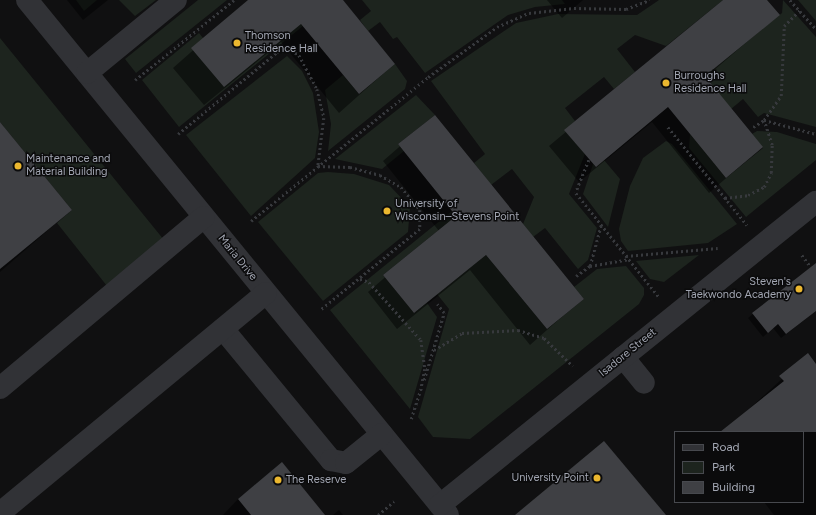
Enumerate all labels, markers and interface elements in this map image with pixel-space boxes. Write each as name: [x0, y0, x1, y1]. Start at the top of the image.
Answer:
place label: Thomson Residence Hall: [245, 30, 318, 56]
marker: Thomson Residence Hall: [232, 38, 242, 48]
place label: Burroughs Residence Hall: [674, 70, 747, 96]
marker: Burroughs Residence Hall: [661, 78, 671, 88]
place label: Maintenance and Material Building: [26, 153, 110, 179]
marker: Maintenance and Material Building: [13, 161, 23, 171]
place label: University of Wisconsin–Stevens Point: [395, 198, 519, 224]
marker: University of Wisconsin–Stevens Point: [382, 206, 392, 216]
street label: Maria Drive: [215, 232, 259, 284]
place label: Steven's Taekwondo Academy: [686, 276, 791, 302]
marker: Steven's Taekwondo Academy: [794, 284, 804, 294]
street label: Isadore Street: [597, 326, 659, 380]
legend: [674, 431, 804, 503]
text: Road: [712, 440, 740, 454]
text: Park: [712, 460, 735, 474]
place label: University Point: [511, 471, 589, 485]
place label: The Reserve: [286, 473, 346, 487]
marker: University Point: [592, 473, 602, 483]
marker: The Reserve: [273, 475, 283, 485]
text: Building: [712, 480, 755, 494]

